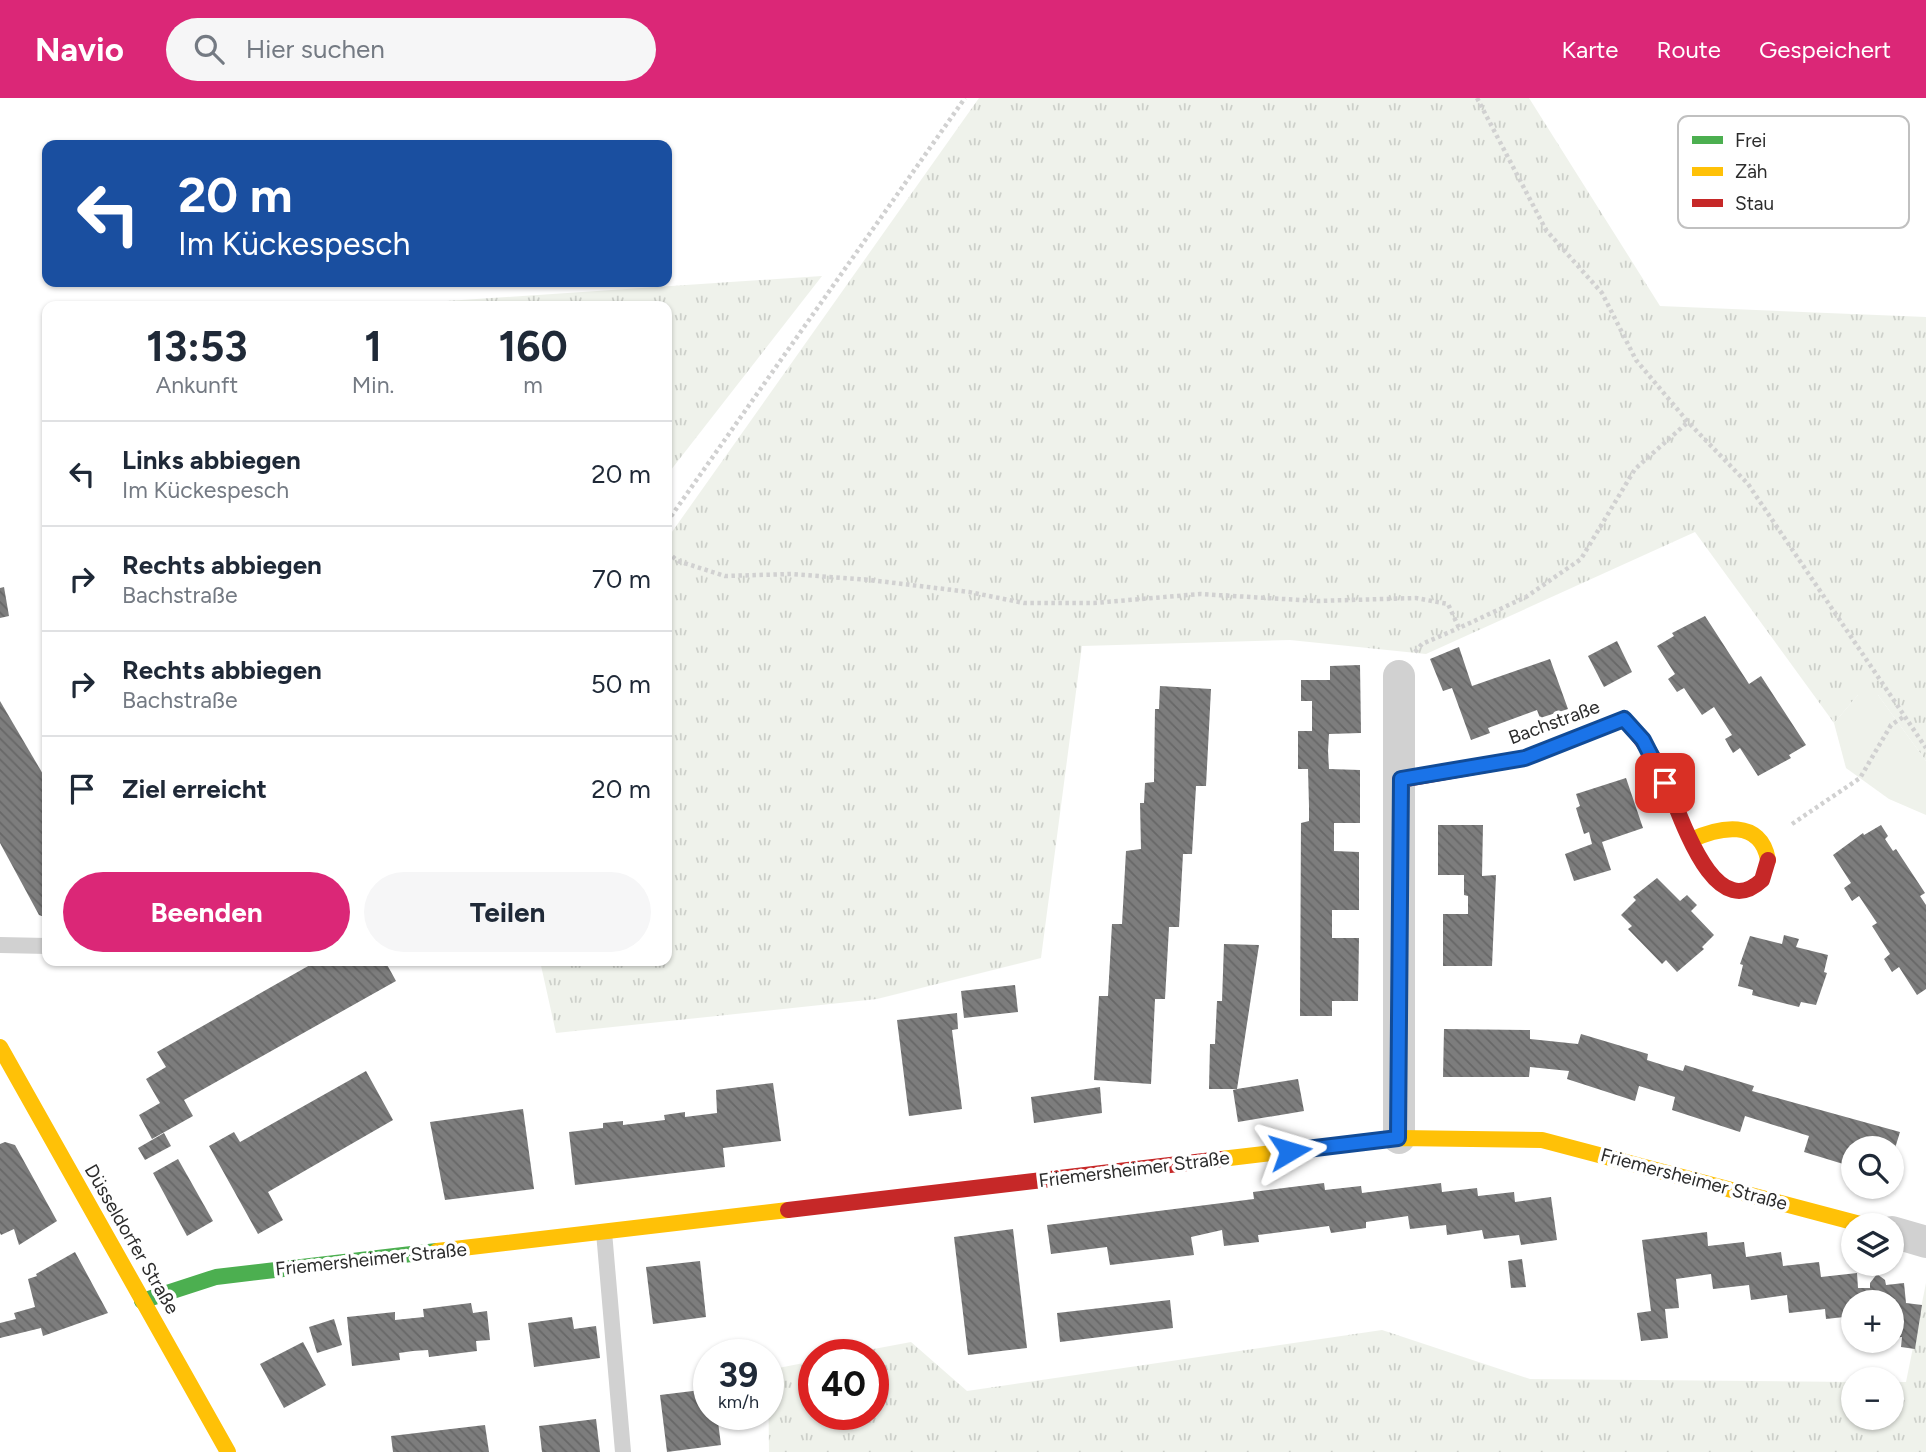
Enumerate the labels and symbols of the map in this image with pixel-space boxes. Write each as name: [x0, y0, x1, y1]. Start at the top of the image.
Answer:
legend: [1678, 116, 1909, 228]
text: Frei: [1735, 129, 1766, 152]
text: Zäh: [1735, 160, 1767, 183]
text: Stau: [1735, 192, 1774, 215]
street label: Bachstraße: [1505, 695, 1603, 749]
pin: [1635, 753, 1695, 813]
position arrow: [1253, 1114, 1327, 1188]
street label: Friemersheimer Straße: [1598, 1143, 1790, 1215]
street label: Friemersheimer Straße: [1037, 1146, 1231, 1192]
street label: Düsseldorfer Straße: [80, 1160, 184, 1318]
street label: Friemersheimer Straße: [274, 1238, 468, 1280]
speed limit sign: 40: [798, 1339, 889, 1430]

